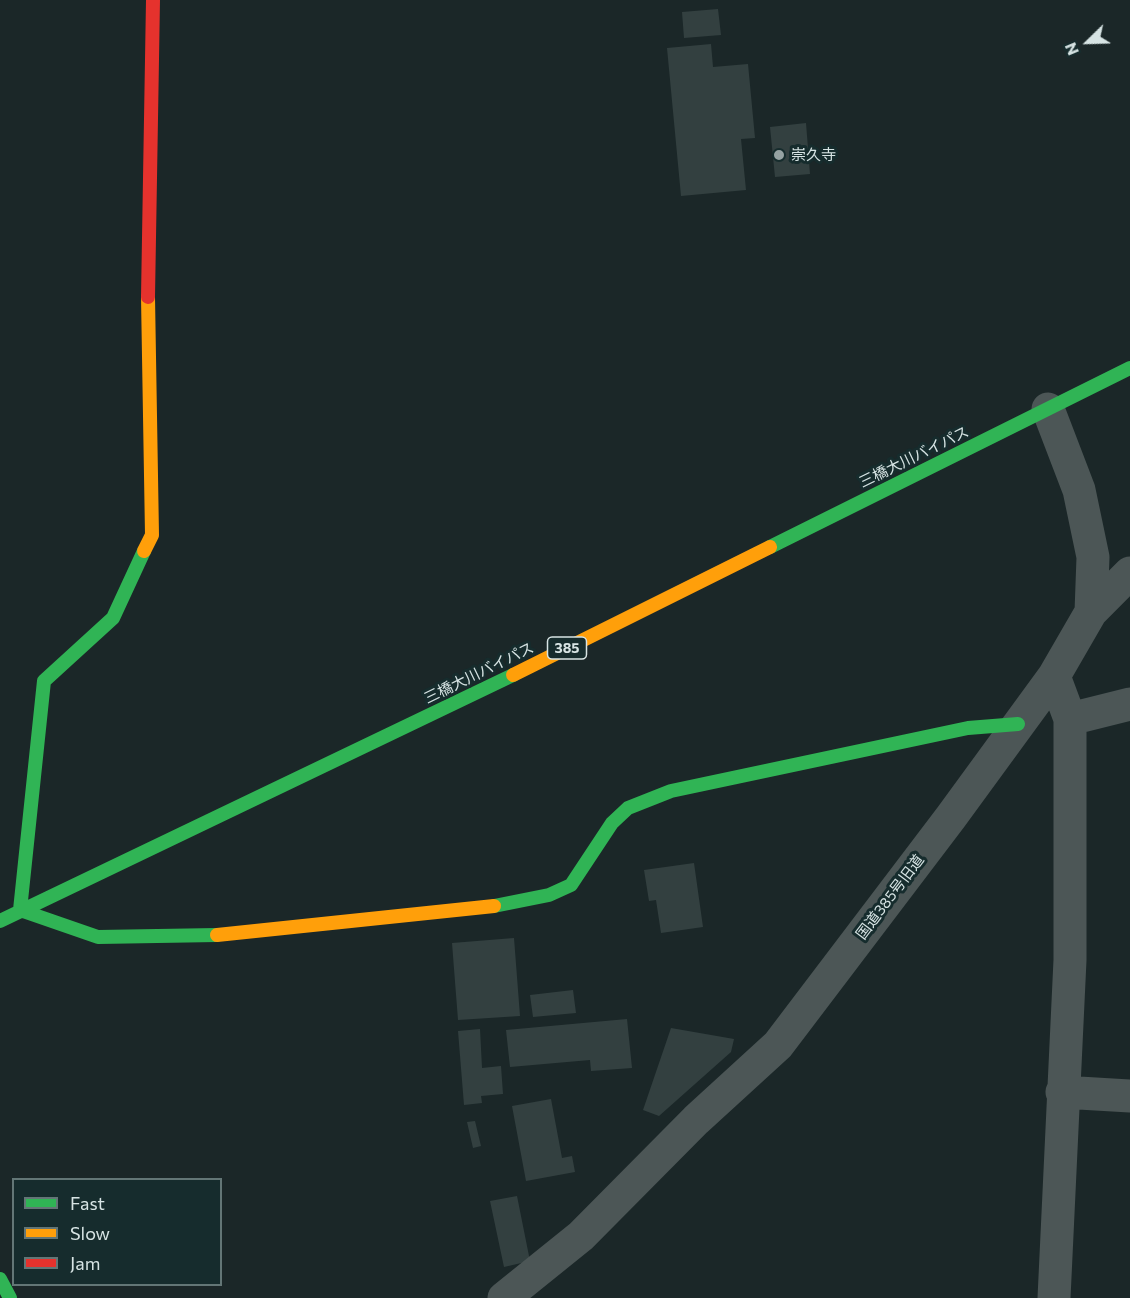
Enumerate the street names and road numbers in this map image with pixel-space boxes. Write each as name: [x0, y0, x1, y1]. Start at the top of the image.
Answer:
street label: 三橋大川バイパス: [856, 423, 972, 491]
road number: 385: [548, 637, 586, 659]
street label: 三橋大川バイパス: [421, 639, 537, 707]
street label: 国道385号旧道: [852, 851, 928, 943]

